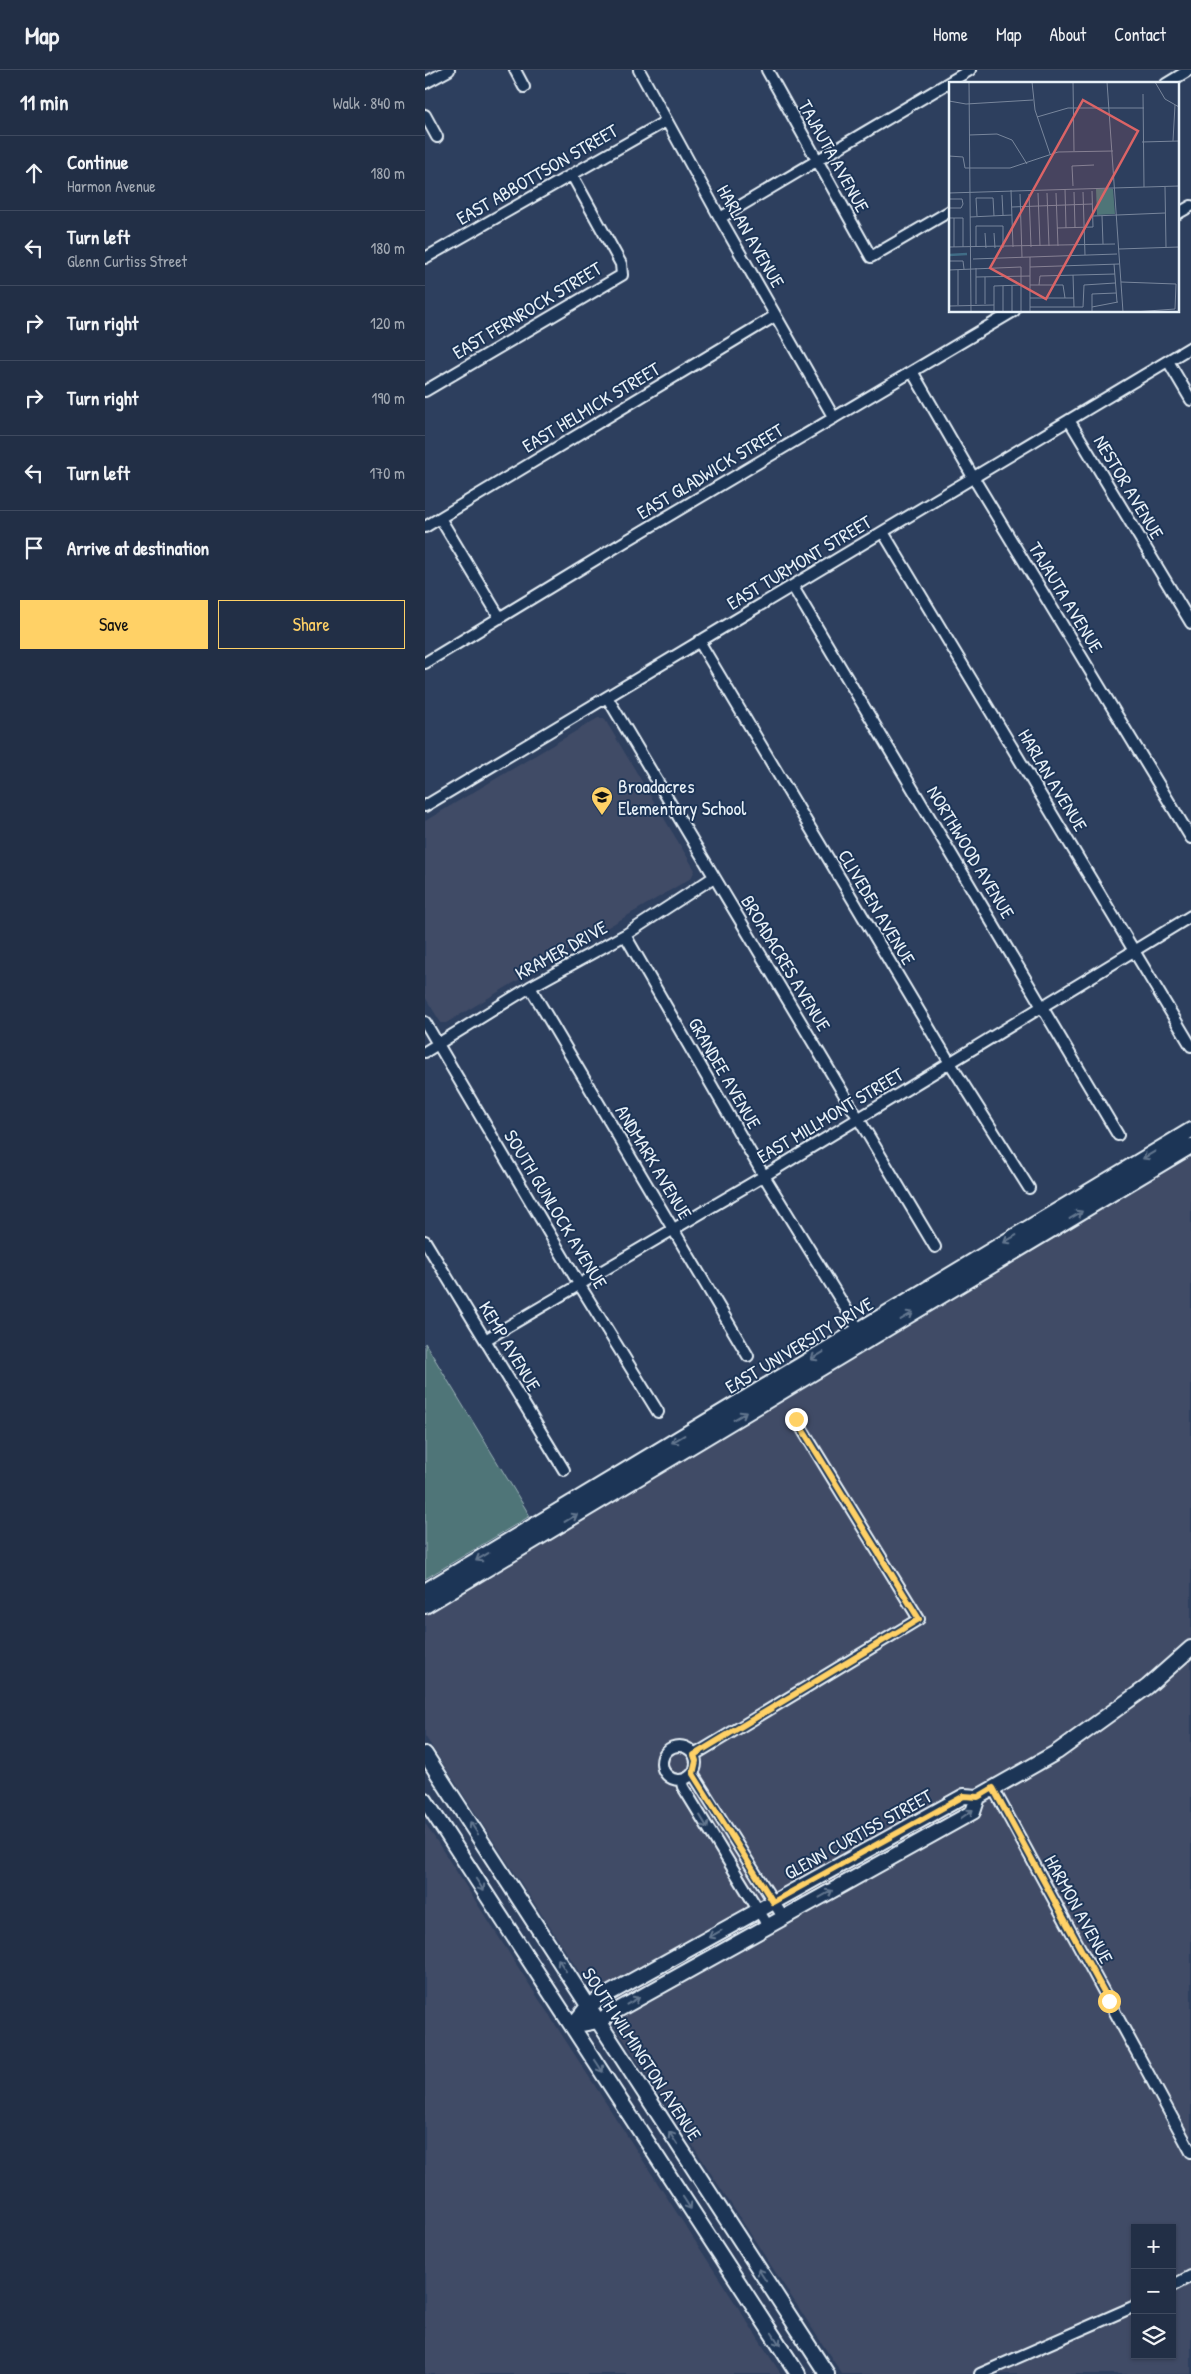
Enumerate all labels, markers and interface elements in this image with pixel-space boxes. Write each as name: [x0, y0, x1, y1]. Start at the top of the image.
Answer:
text: Map: [25, 19, 59, 51]
text: Home: [933, 22, 968, 47]
text: Map: [996, 22, 1021, 47]
text: About: [1049, 22, 1086, 47]
text: Contact: [1114, 22, 1166, 47]
inset map: [949, 82, 1179, 312]
text: 11 min: [20, 88, 69, 117]
text: Walk · 840 m: [333, 92, 405, 114]
street label: TAJAUTA AVENUE: [792, 95, 876, 217]
street label: EAST ABBOTTSON STREET: [452, 117, 623, 231]
text: Continue: [67, 149, 128, 175]
icon: ahead: [20, 159, 48, 187]
text: 180 m: [371, 162, 405, 184]
text: Harmon Avenue: [67, 175, 156, 197]
street label: HARLAN AVENUE: [711, 180, 791, 293]
text: Turn left: [67, 224, 130, 250]
icon: left: [20, 234, 48, 262]
text: 180 m: [371, 237, 405, 259]
text: Glenn Curtiss Street: [67, 250, 187, 272]
street label: EAST FERNROCK STREET: [448, 255, 607, 365]
icon: right: [20, 309, 48, 337]
text: Turn right: [67, 310, 138, 336]
text: 120 m: [370, 312, 405, 334]
street label: EAST HELMICK STREET: [517, 355, 666, 458]
icon: right: [20, 384, 48, 412]
text: Turn right: [67, 385, 138, 411]
text: 190 m: [372, 387, 405, 409]
street label: EAST GLADWICK STREET: [632, 416, 789, 525]
street label: NESTOR AVENUE: [1088, 430, 1171, 544]
icon: left: [20, 459, 48, 487]
text: Turn left: [67, 460, 130, 486]
text: 170 m: [370, 462, 405, 484]
street label: EAST TURMONT STREET: [722, 508, 877, 616]
icon: arrive: [20, 534, 48, 562]
text: Arrive at destination: [67, 535, 209, 561]
street label: TAJAUTA AVENUE: [1023, 537, 1110, 658]
button: Save: [20, 600, 208, 649]
button: Share: [218, 600, 405, 649]
street label: HARLAN AVENUE: [1012, 724, 1094, 836]
place label: Broadacres Elementary School: [618, 773, 747, 821]
street label: NORTHWOOD AVENUE: [921, 781, 1021, 924]
school or university icon: Broadacres Elementary School: [590, 785, 614, 816]
street label: CLIVEDEN AVENUE: [832, 844, 922, 970]
street label: BROADACRES AVENUE: [735, 890, 837, 1036]
street label: KRAMER DRIVE: [510, 914, 612, 986]
street label: GRANDEE AVENUE: [683, 1013, 768, 1134]
street label: EAST MILLMONT STREET: [752, 1060, 909, 1169]
street label: ANDMARK AVENUE: [610, 1100, 699, 1225]
street label: SOUTH GUNLOCK AVENUE: [498, 1125, 614, 1294]
one-way arrow: [1143, 1151, 1157, 1161]
one-way arrow: [1069, 1209, 1083, 1219]
one-way arrow: [1004, 1235, 1018, 1245]
street label: EAST UNIVERSITY DRIVE: [720, 1290, 878, 1400]
street label: KEMP AVENUE: [473, 1296, 547, 1396]
one-way arrow: [899, 1311, 913, 1321]
one-way arrow: [811, 1351, 825, 1361]
route end: [785, 1408, 808, 1431]
one-way arrow: [733, 1411, 747, 1421]
one-way arrow: [671, 1435, 685, 1445]
one-way arrow: [563, 1512, 578, 1522]
one-way arrow: [475, 1552, 489, 1562]
street label: GLENN CURTISS STREET: [779, 1782, 938, 1886]
one-way arrow: [960, 1809, 974, 1819]
one-way arrow: [700, 1815, 710, 1829]
one-way arrow: [468, 1822, 478, 1836]
street label: HARMON AVENUE: [1038, 1850, 1120, 1968]
one-way arrow: [475, 1878, 485, 1892]
one-way arrow: [818, 1889, 833, 1899]
one-way arrow: [708, 1929, 723, 1939]
one-way arrow: [557, 1958, 567, 1972]
street label: SOUTH WILMINGTON AVENUE: [576, 1962, 708, 2146]
route start: [1098, 1990, 1121, 2013]
one-way arrow: [625, 1995, 639, 2005]
one-way arrow: [594, 2059, 604, 2073]
one-way arrow: [668, 2132, 678, 2146]
one-way arrow: [682, 2196, 692, 2210]
map controls: [1131, 2224, 1176, 2359]
button: +: [1131, 2224, 1176, 2269]
one-way arrow: [757, 2268, 767, 2282]
button: −: [1131, 2269, 1176, 2314]
button: layers: [1131, 2314, 1176, 2359]
one-way arrow: [771, 2332, 781, 2346]

